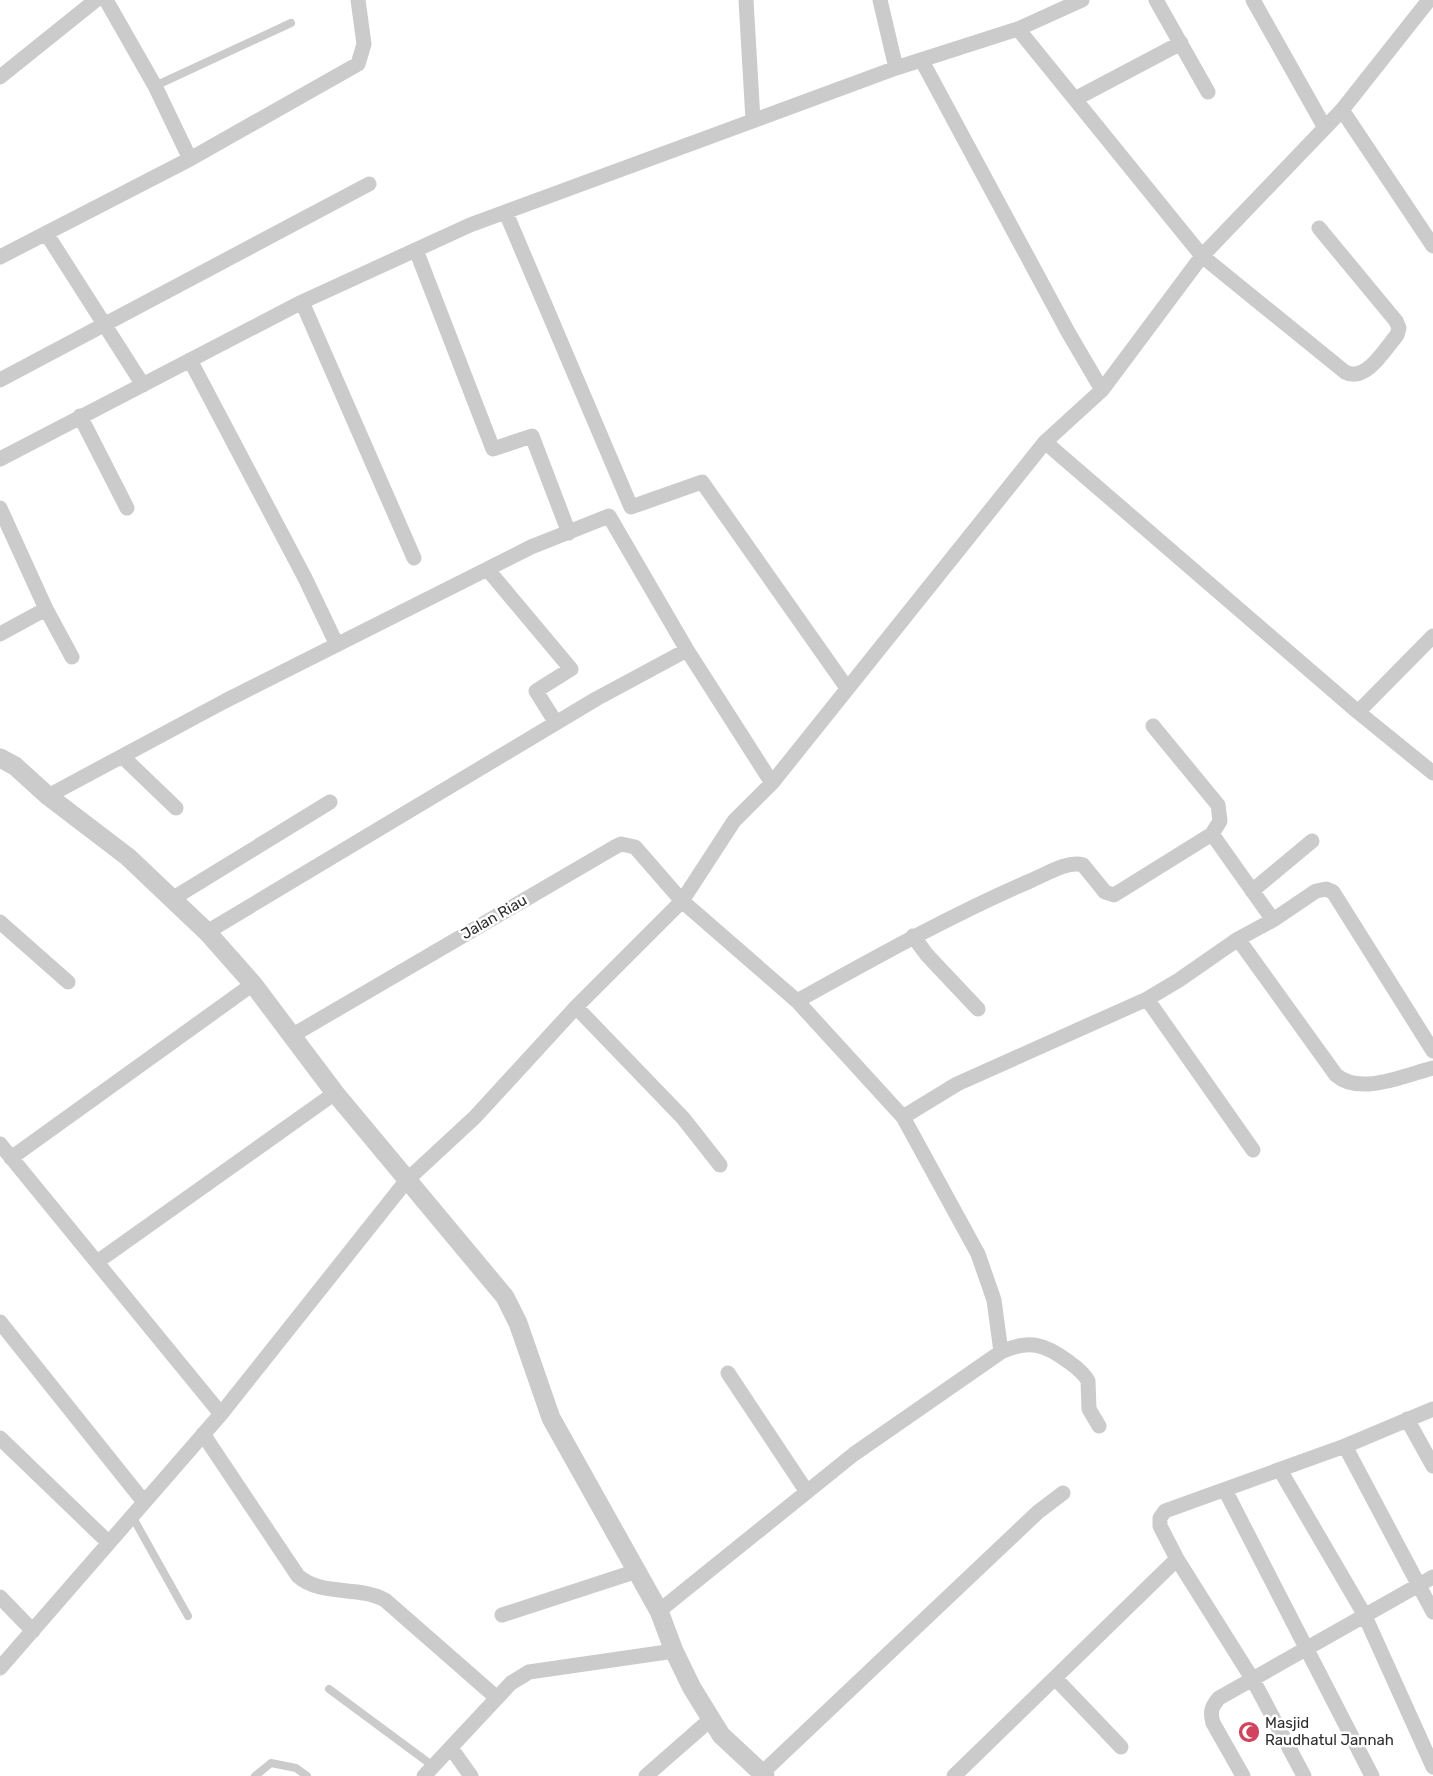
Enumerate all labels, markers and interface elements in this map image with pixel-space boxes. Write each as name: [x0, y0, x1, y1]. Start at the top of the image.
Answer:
street label: Jalan Riau: [458, 891, 530, 943]
place label: Masjid Raudhatul Jannah: [1265, 1714, 1394, 1749]
mosque icon: Masjid Raudhatul Jannah: [1237, 1720, 1261, 1744]

